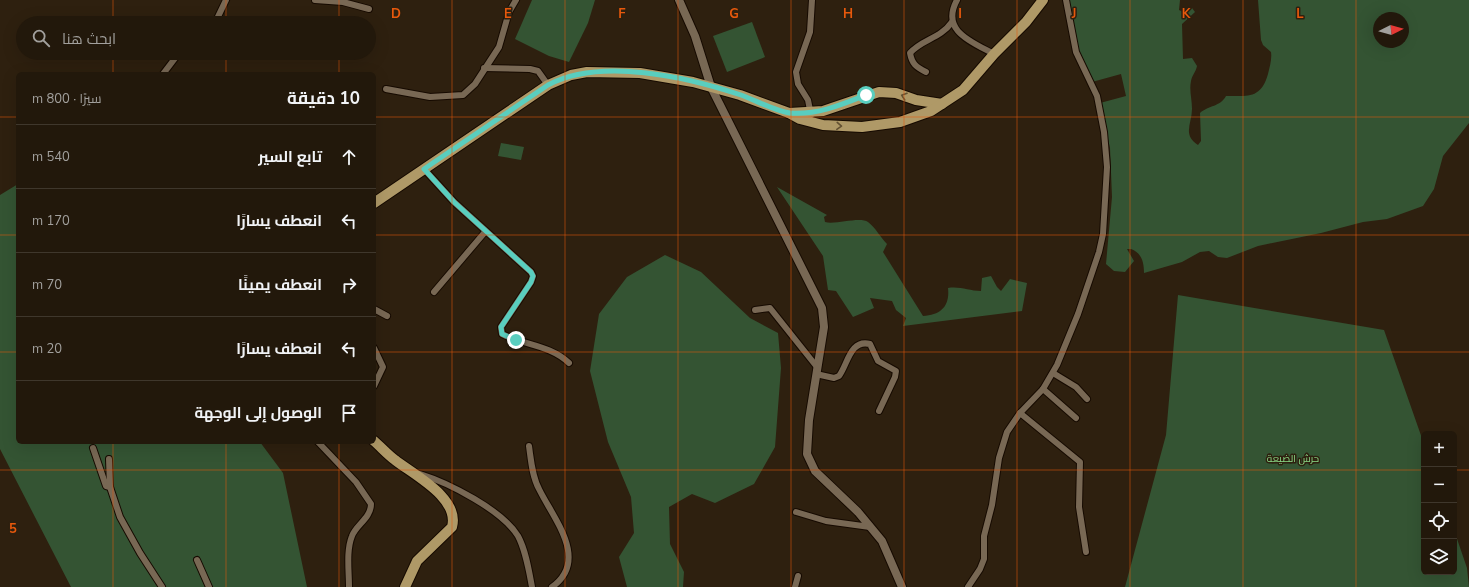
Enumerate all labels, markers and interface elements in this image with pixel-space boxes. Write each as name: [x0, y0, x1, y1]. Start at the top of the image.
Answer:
text: D: [391, 5, 401, 23]
text: E: [504, 5, 512, 23]
text: F: [618, 5, 626, 23]
text: G: [729, 5, 739, 23]
text: H: [843, 5, 853, 23]
text: I: [958, 5, 962, 23]
text: J: [1071, 5, 1076, 23]
text: K: [1182, 5, 1191, 23]
text: L: [1296, 5, 1304, 23]
north arrow: [1373, 12, 1409, 48]
search box: [16, 16, 376, 60]
icon: search: [30, 27, 52, 49]
text: ابحث هنا: [62, 29, 116, 49]
route start: [857, 86, 875, 104]
text: 10 دقيقة: [287, 87, 360, 110]
text: سيرًا · 800 m: [32, 90, 102, 108]
one-way arrow: [900, 92, 907, 100]
one-way arrow: [836, 122, 843, 131]
icon: ahead: [338, 146, 360, 168]
text: تابع السير: [258, 147, 322, 167]
text: 540 m: [32, 148, 70, 166]
icon: left: [338, 210, 360, 232]
text: انعطف يسارًا: [236, 211, 322, 231]
text: 170 m: [32, 212, 70, 230]
icon: right: [338, 274, 360, 296]
text: انعطف يمينًا: [238, 275, 322, 295]
text: 70 m: [32, 276, 62, 294]
route end: [507, 331, 525, 349]
icon: left: [338, 338, 360, 360]
text: انعطف يسارًا: [236, 339, 322, 359]
text: 20 m: [32, 340, 62, 358]
icon: arrive: [338, 402, 360, 424]
text: الوصول إلى الوجهة: [194, 403, 322, 423]
map controls: [1421, 431, 1457, 575]
button: +: [1421, 431, 1457, 467]
park label: حرش الضيعة: [1267, 452, 1319, 466]
button: −: [1421, 467, 1457, 503]
button: locate: [1421, 503, 1457, 539]
text: 5: [9, 520, 17, 538]
button: layers: [1421, 539, 1457, 575]

